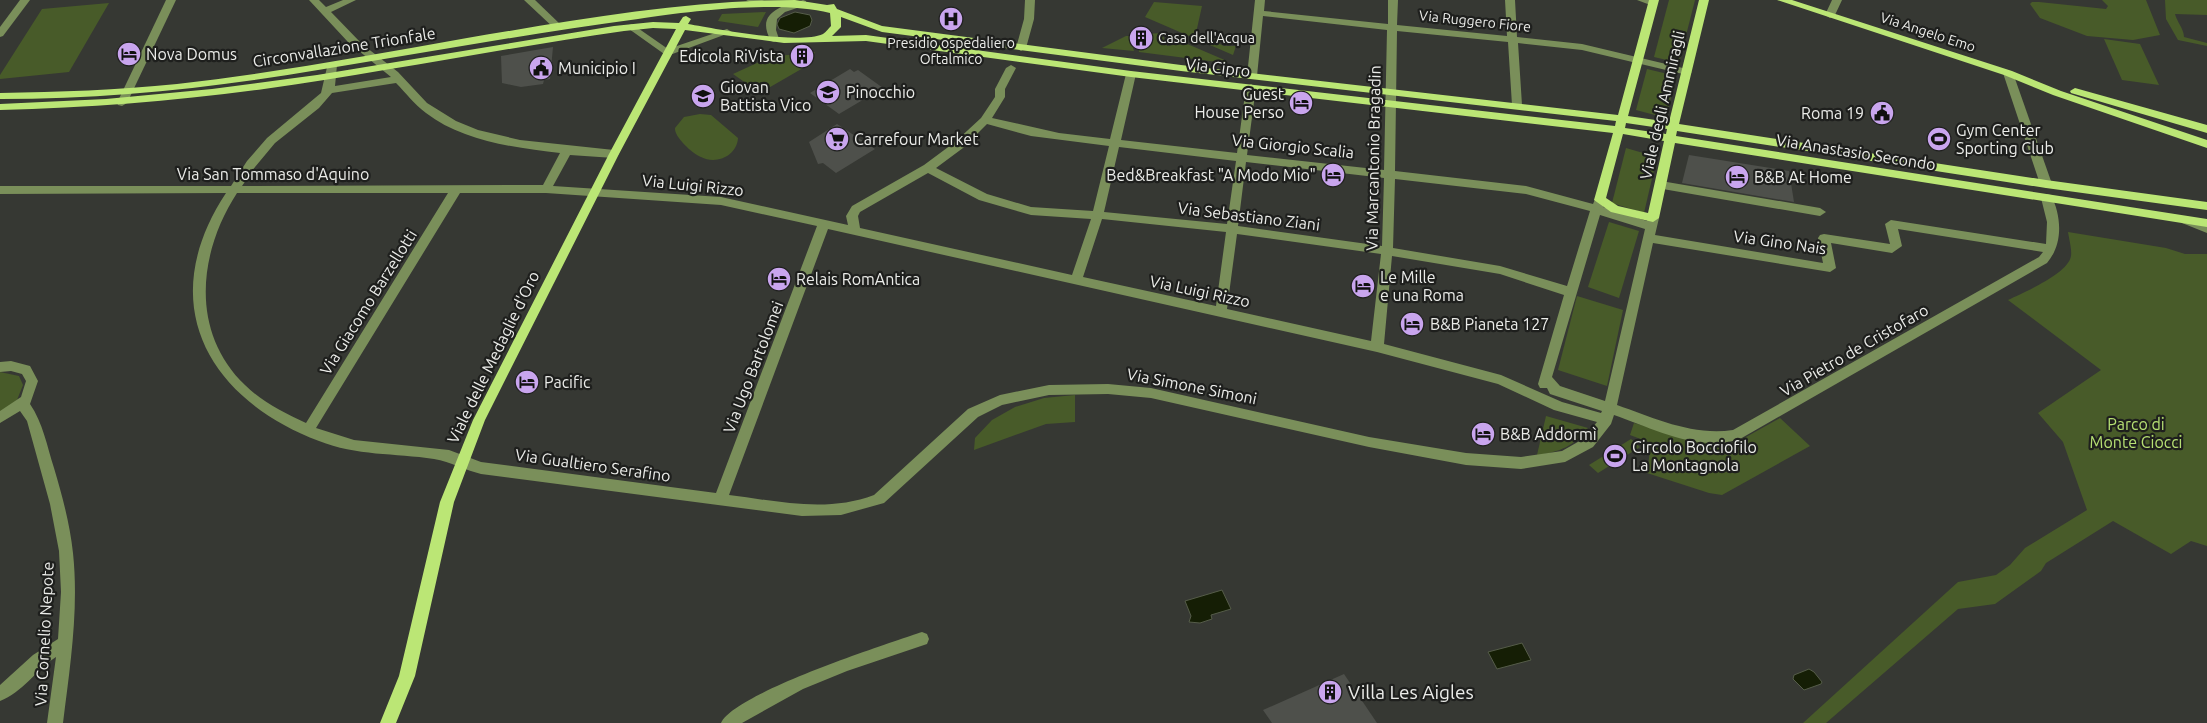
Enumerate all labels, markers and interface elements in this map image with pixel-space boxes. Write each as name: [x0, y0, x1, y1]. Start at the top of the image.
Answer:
hospital icon: Presidio ospedaliero Oftalmico: [938, 6, 964, 32]
street label: Via Ruggero Fiore: [1418, 7, 1532, 35]
street label: Via Angelo Emo: [1878, 9, 1978, 55]
street label: Circonvallazione Trionfale: [251, 24, 437, 70]
building icon: Casa dell'Acqua: [1128, 25, 1154, 51]
street label: Viale degli Ammiragli: [1636, 29, 1688, 181]
place label: Casa dell'Acqua: [1158, 30, 1255, 46]
place label: Presidio ospedaliero Oftalmico: [887, 35, 1015, 67]
hotel icon: Nova Domus: [116, 41, 142, 67]
building icon: Edicola RiVista: [789, 43, 815, 69]
place label: Nova Domus: [146, 45, 237, 63]
place label: Edicola RiVista: [679, 47, 784, 65]
street label: Via Cipro: [1185, 54, 1251, 80]
public building icon: Municipio I: [528, 55, 554, 81]
place label: Municipio I: [558, 59, 636, 77]
street label: Via Marcantonio Bragadin: [1362, 65, 1384, 251]
place label: Giovan Battista Vico: [720, 78, 811, 114]
school or university icon: Pinocchio: [815, 79, 841, 105]
school or university icon: Giovan Battista Vico: [690, 83, 716, 109]
place label: Pinocchio: [846, 83, 915, 101]
place label: Guest House Perso: [1194, 85, 1285, 121]
hotel icon: Guest House Perso: [1288, 90, 1314, 116]
public building icon: Roma 19: [1869, 100, 1895, 126]
place label: Roma 19: [1801, 104, 1864, 122]
place label: Gym Center Sporting Club: [1956, 121, 2054, 157]
supermarket icon: Carrefour Market: [824, 126, 850, 152]
sports icon: Gym Center Sporting Club: [1926, 126, 1952, 152]
place label: Carrefour Market: [854, 130, 979, 148]
street label: Via Anastasio Secondo: [1775, 130, 1937, 174]
street label: Via Giorgio Scalia: [1231, 131, 1355, 161]
hotel icon: Bed&Breakfast "A Modo Mio": [1320, 162, 1346, 188]
hotel icon: B&B At Home: [1724, 164, 1750, 190]
street label: Via San Tommaso d'Aquino: [177, 165, 369, 183]
place label: Bed&Breakfast "A Modo Mio": [1106, 166, 1316, 184]
place label: B&B At Home: [1754, 168, 1852, 186]
street label: Via Luigi Rizzo: [641, 171, 745, 199]
street label: Via Sebastiano Ziani: [1177, 198, 1321, 234]
street label: Via Giacomo Barzellotti: [316, 226, 420, 378]
street label: Via Gino Nais: [1732, 227, 1828, 257]
hotel icon: Relais RomAntica: [766, 266, 792, 292]
street label: Viale delle Medaglie d'Oro: [443, 268, 543, 446]
place label: Le Mille e una Roma: [1380, 268, 1464, 304]
place label: Relais RomAntica: [796, 270, 920, 288]
street label: Via Luigi Rizzo: [1148, 272, 1252, 310]
hotel icon: Le Mille e una Roma: [1350, 273, 1376, 299]
street label: Via Ugo Bartolomei: [720, 299, 786, 435]
street label: Via Pietro de Cristofaro: [1777, 300, 1931, 400]
hotel icon: B&B Pianeta 127: [1399, 311, 1425, 337]
place label: B&B Pianeta 127: [1430, 315, 1549, 333]
street label: Via Simone Simoni: [1126, 365, 1258, 407]
hotel icon: Pacific: [514, 369, 540, 395]
place label: Pacific: [544, 373, 591, 391]
park label: Parco di Monte Ciocci: [2090, 415, 2182, 451]
hotel icon: B&B Addormì: [1470, 421, 1496, 447]
place label: B&B Addormì: [1500, 425, 1597, 443]
place label: Circolo Bocciofilo La Montagnola: [1632, 438, 1757, 474]
sports icon: Circolo Bocciofilo La Montagnola: [1602, 443, 1628, 469]
street label: Via Gualtiero Serafino: [514, 445, 672, 485]
street label: Via Cornelio Nepote: [31, 561, 57, 707]
building icon: Villa Les Aigles: [1317, 679, 1343, 705]
place label: Villa Les Aigles: [1348, 681, 1474, 703]

